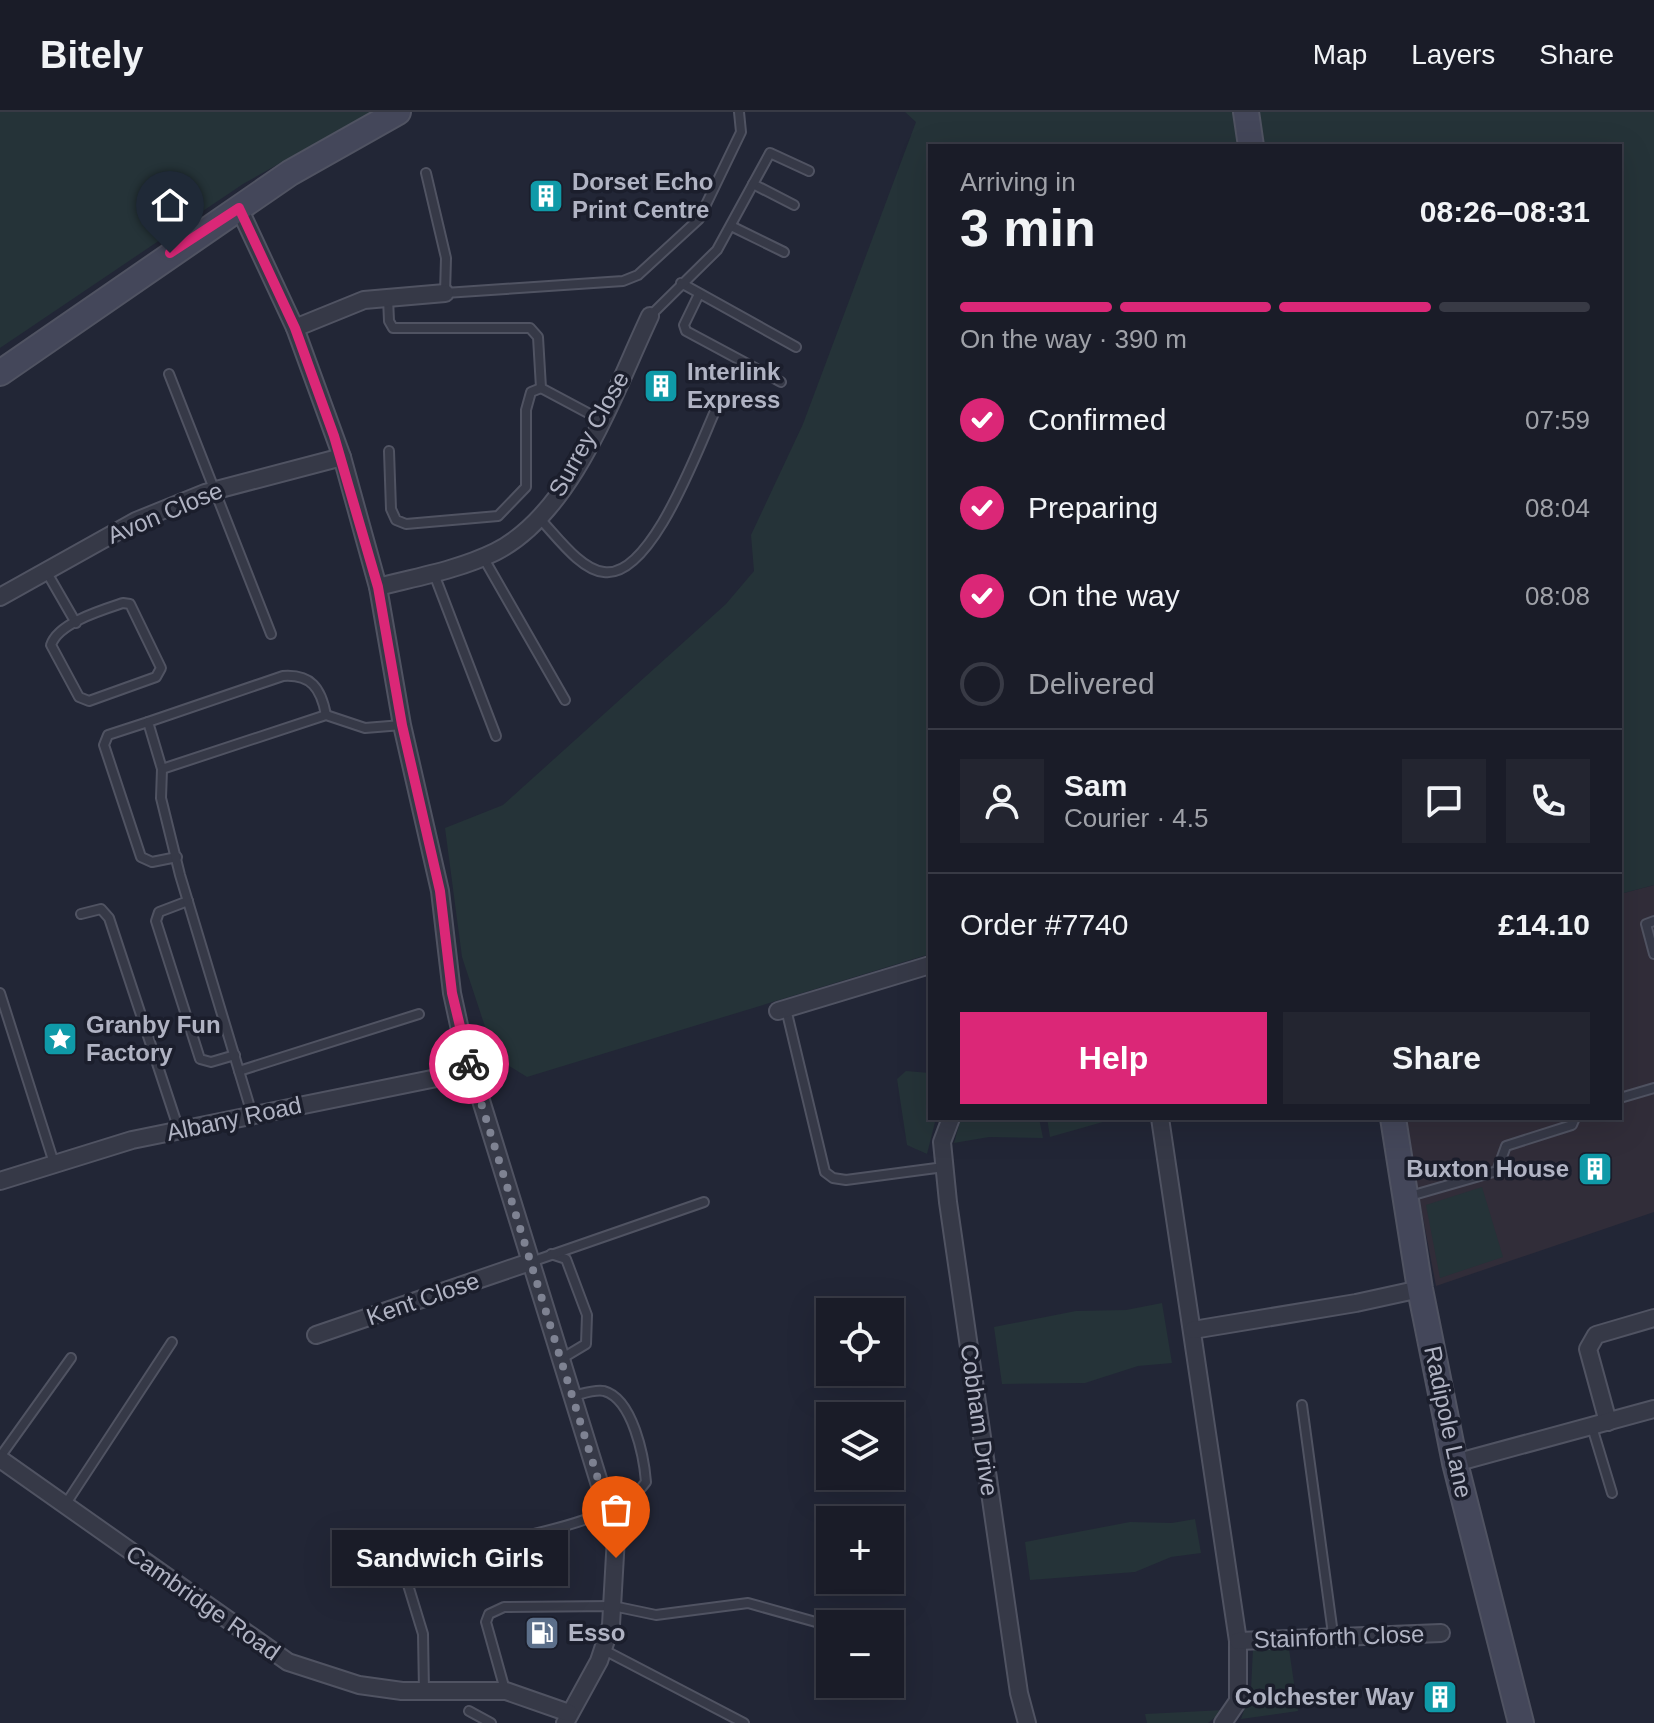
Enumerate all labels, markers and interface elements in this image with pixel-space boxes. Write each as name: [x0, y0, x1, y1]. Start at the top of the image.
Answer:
text: Bitely: [40, 34, 143, 76]
text: Map: [1313, 39, 1367, 70]
text: Layers: [1411, 39, 1495, 70]
text: Share: [1539, 39, 1614, 70]
text: Arriving in: [960, 167, 1076, 197]
place label: Dorset Echo Print Centre: [572, 168, 713, 223]
pin: [136, 171, 204, 253]
building icon: Dorset Echo Print Centre: [527, 177, 565, 215]
icon: home: [148, 183, 192, 227]
text: 08:26–08:31: [1420, 195, 1590, 228]
text: 3 min: [960, 199, 1096, 257]
text: On the way · 390 m: [960, 324, 1187, 354]
place label: Interlink Express: [687, 358, 781, 413]
street label: Surrey Close: [543, 367, 634, 501]
building icon: Interlink Express: [642, 367, 680, 405]
icon: check: [960, 398, 1004, 442]
text: Confirmed: [1028, 403, 1166, 436]
text: 07:59: [1525, 405, 1590, 435]
street label: Avon Close: [103, 476, 226, 549]
icon: check: [960, 486, 1004, 530]
text: Preparing: [1028, 491, 1158, 524]
text: 08:04: [1525, 493, 1590, 523]
icon: check: [960, 574, 1004, 618]
text: On the way: [1028, 579, 1180, 612]
text: 08:08: [1525, 581, 1590, 611]
text: Delivered: [1028, 667, 1155, 700]
button: person: [960, 759, 1044, 843]
button: chat: [1402, 759, 1486, 843]
button: phone: [1506, 759, 1590, 843]
text: Sam: [1064, 769, 1127, 802]
text: Courier · 4.5: [1064, 803, 1209, 833]
text: Order #7740: [960, 908, 1128, 941]
text: £14.10: [1498, 908, 1590, 941]
place label: Granby Fun Factory: [86, 1011, 221, 1066]
button: Help: [960, 1012, 1267, 1104]
button: Share: [1283, 1012, 1590, 1104]
place icon: Granby Fun Factory: [41, 1020, 79, 1058]
courier: [429, 1024, 509, 1104]
icon: bike: [447, 1042, 491, 1086]
street label: Albany Road: [164, 1091, 304, 1146]
building icon: Buxton House: [1576, 1150, 1614, 1188]
place label: Buxton House: [1406, 1155, 1569, 1182]
street label: Kent Close: [363, 1267, 483, 1330]
map controls: [816, 1298, 904, 1698]
button: locate: [816, 1298, 904, 1386]
street label: Cobham Drive: [955, 1342, 1004, 1498]
street label: Radipole Lane: [1419, 1343, 1478, 1500]
button: layers: [816, 1402, 904, 1490]
pin: [582, 1476, 650, 1558]
icon: bag: [594, 1488, 638, 1532]
button: +: [816, 1506, 904, 1594]
callout: Sandwich Girls: [332, 1530, 568, 1586]
street label: Cambridge Road: [121, 1539, 285, 1666]
text: Sandwich Girls: [356, 1543, 544, 1573]
button: −: [816, 1610, 904, 1698]
fuel station icon: Esso: [523, 1614, 561, 1652]
place label: Esso: [568, 1619, 625, 1646]
street label: Stainforth Close: [1253, 1620, 1425, 1653]
building icon: Colchester Way: [1421, 1678, 1459, 1716]
place label: Colchester Way: [1235, 1683, 1415, 1710]

